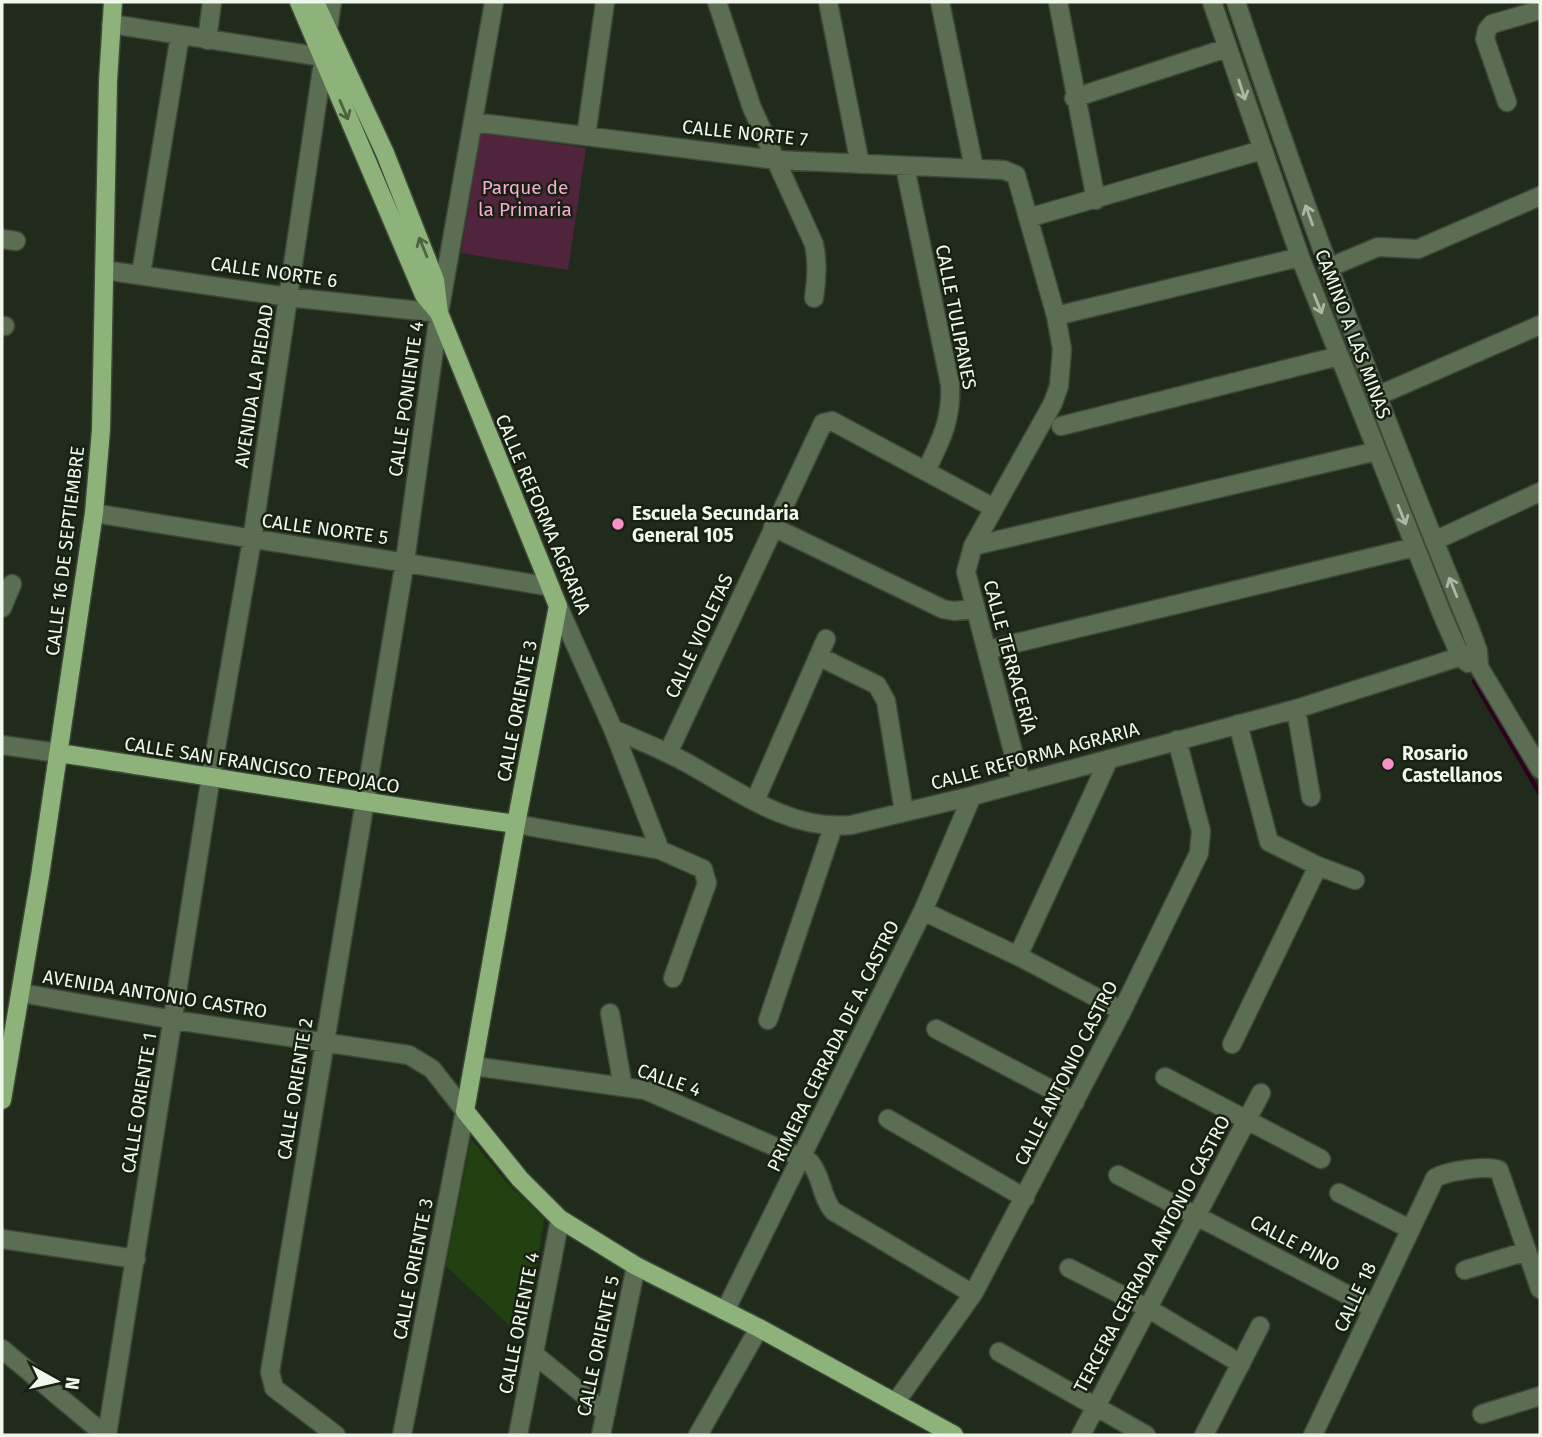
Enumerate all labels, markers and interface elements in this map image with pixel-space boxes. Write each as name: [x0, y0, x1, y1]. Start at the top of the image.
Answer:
one-way arrow: [1236, 78, 1249, 100]
one-way arrow: [339, 98, 352, 120]
street label: CALLE NORTE 7: [681, 115, 809, 151]
park label: Parque de la Primaria: [478, 176, 572, 221]
one-way arrow: [1302, 205, 1314, 227]
one-way arrow: [415, 237, 428, 259]
street label: CALLE TULIPANES: [931, 243, 981, 391]
street label: CAMINO A LAS MINAS: [1310, 246, 1396, 422]
street label: CALLE NORTE 6: [209, 252, 339, 292]
one-way arrow: [1313, 292, 1326, 314]
street label: AVENIDA LA PIEDAD: [230, 303, 278, 469]
street label: CALLE PONIENTE 4: [384, 320, 428, 478]
street label: CALLE REFORMA AGRARIA: [490, 411, 596, 617]
street label: CALLE 16 DE SEPTIEMBRE: [41, 445, 89, 657]
place label: Escuela Secundaria General 105: [632, 502, 799, 547]
one-way arrow: [1397, 504, 1410, 526]
street label: CALLE NORTE 5: [260, 509, 390, 549]
marker: Escuela Secundaria General 105: [610, 516, 626, 532]
street label: CALLE VIOLETAS: [660, 570, 738, 702]
one-way arrow: [1445, 577, 1458, 598]
street label: CALLE TERRACERÍA: [978, 578, 1042, 736]
street label: CALLE ORIENTE 3: [492, 638, 542, 784]
street label: CALLE REFORMA AGRARIA: [928, 717, 1142, 795]
street label: CALLE SAN FRANCISCO TEPOJACO: [123, 732, 401, 798]
place label: Rosario Castellanos: [1402, 742, 1502, 787]
marker: Rosario Castellanos: [1380, 756, 1396, 772]
street label: PRIMERA CERRADA DE A. CASTRO: [762, 917, 904, 1175]
street label: AVENIDA ANTONIO CASTRO: [41, 965, 269, 1023]
street label: CALLE ANTONIO CASTRO: [1009, 977, 1123, 1169]
street label: CALLE ORIENTE 2: [272, 1016, 318, 1162]
street label: CALLE ORIENTE 1: [117, 1031, 161, 1175]
street label: CALLE 4: [634, 1058, 704, 1102]
street label: TERCERA CERRADA ANTONIO CASTRO: [1069, 1111, 1235, 1397]
street label: CALLE ORIENTE 3: [388, 1196, 438, 1342]
street label: CALLE PINO: [1246, 1210, 1344, 1276]
street label: CALLE ORIENTE 4: [494, 1250, 544, 1396]
street label: CALLE 18: [1329, 1258, 1381, 1336]
street label: CALLE ORIENTE 5: [572, 1273, 624, 1419]
north arrow: [21, 1346, 91, 1416]
text: N: [60, 1375, 85, 1391]

